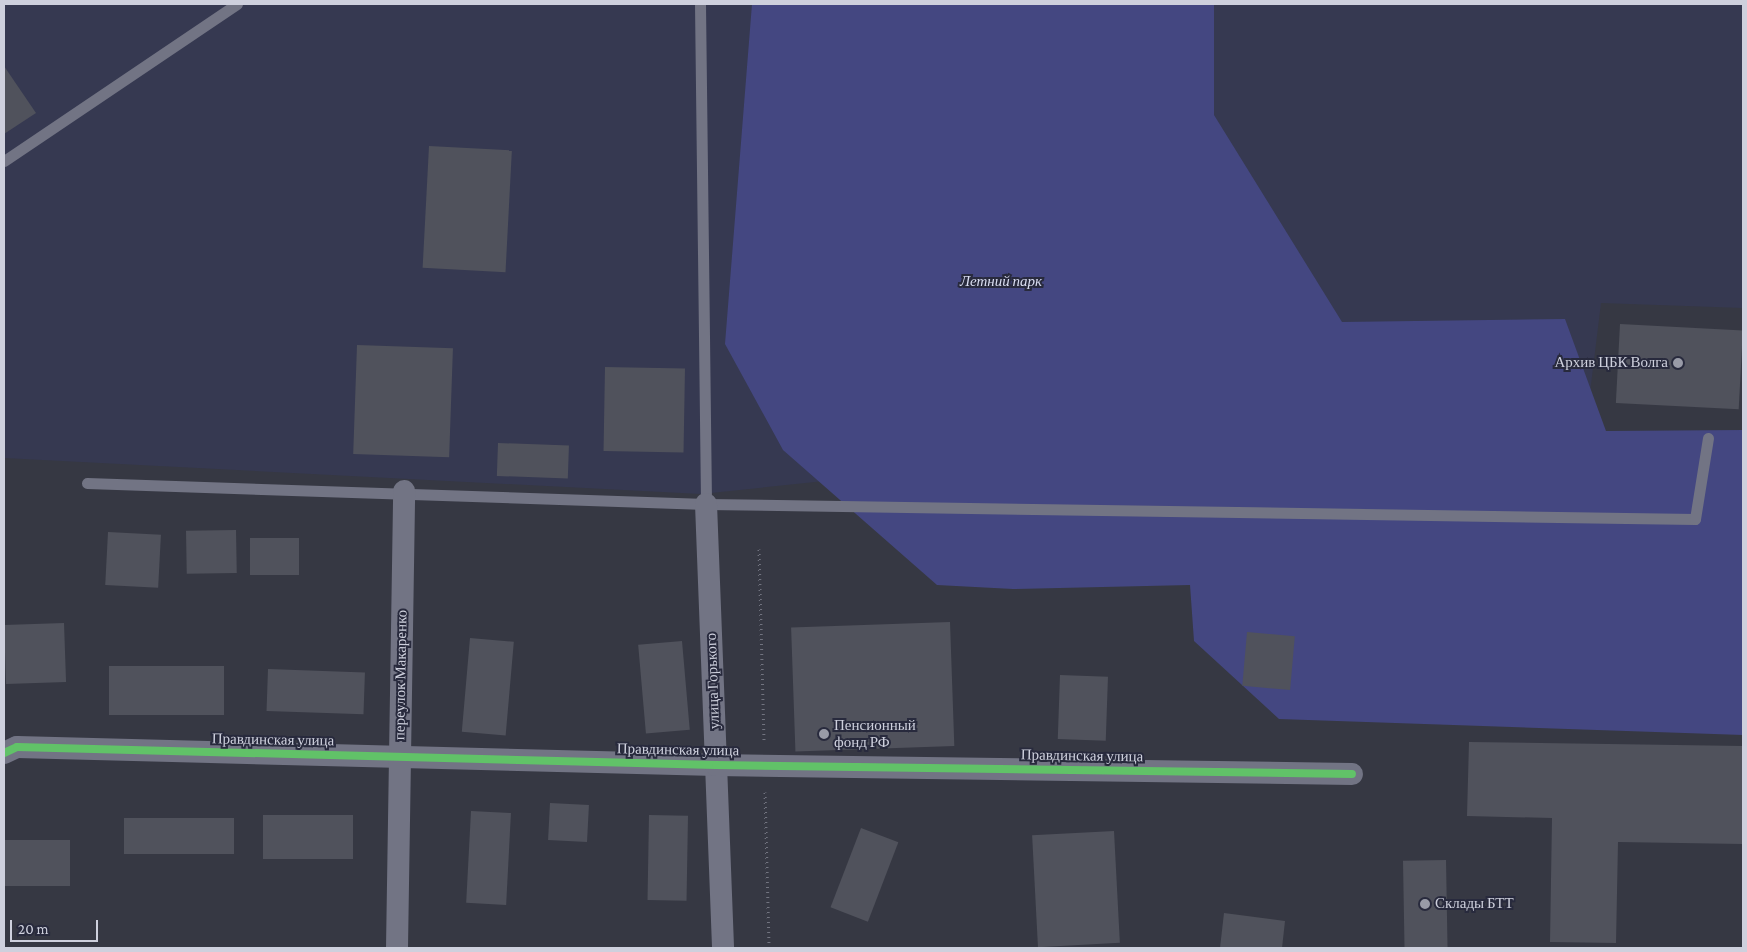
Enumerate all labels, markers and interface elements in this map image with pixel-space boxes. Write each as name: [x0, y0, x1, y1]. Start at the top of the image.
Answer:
park label: Летний парк: [960, 273, 1042, 291]
place label: Архив ЦБК Волга: [1554, 354, 1668, 372]
marker: Архив ЦБК Волга: [1672, 357, 1684, 369]
street label: переулок Макаренко: [391, 610, 411, 740]
street label: улица Горького: [702, 633, 724, 729]
place label: Пенсионный фонд РФ: [834, 716, 916, 751]
marker: Пенсионный фонд РФ: [818, 728, 830, 740]
street label: Правдинская улица: [212, 730, 334, 750]
street label: Правдинская улица: [617, 740, 739, 760]
street label: Правдинская улица: [1021, 746, 1143, 766]
place label: Склады БТТ: [1435, 895, 1514, 913]
marker: Склады БТТ: [1419, 898, 1431, 910]
scale bar: [12, 910, 100, 942]
text: 20 m: [18, 921, 49, 937]

